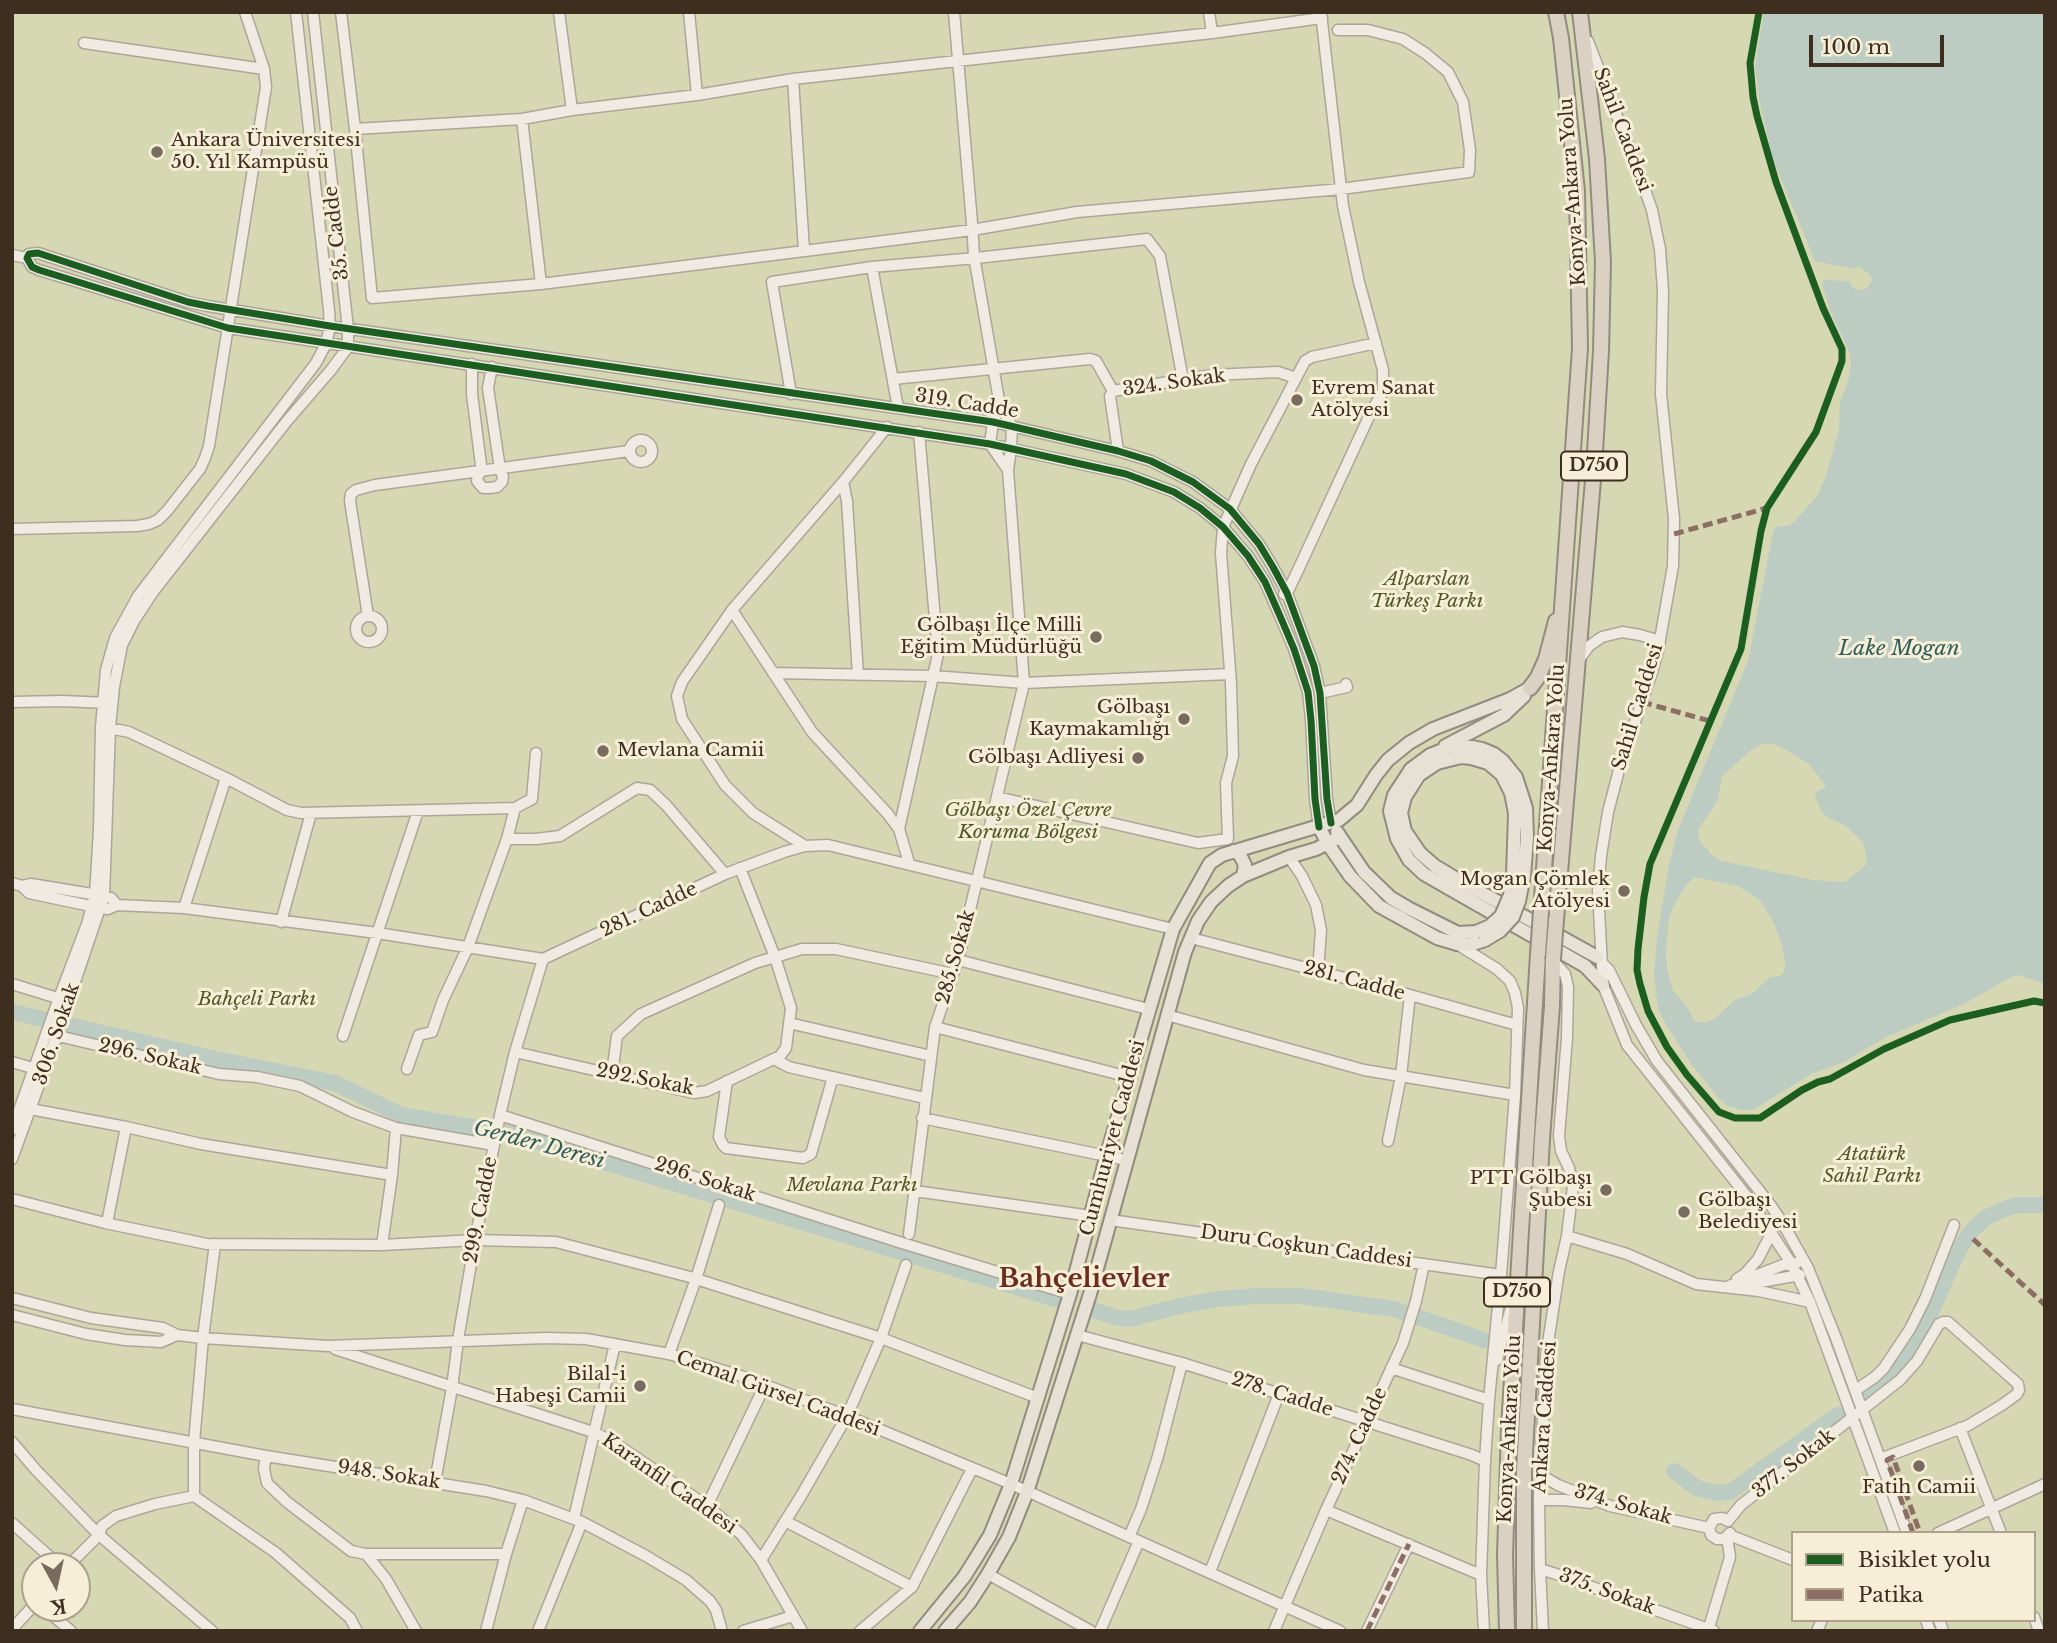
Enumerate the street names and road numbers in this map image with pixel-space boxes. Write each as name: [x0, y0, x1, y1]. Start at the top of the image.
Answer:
street label: Sahil Caddesi: [1588, 65, 1656, 195]
street label: Konya-Ankara Yolu: [1555, 97, 1591, 287]
street label: 35. Cadde: [320, 184, 354, 282]
street label: 324. Sokak: [1121, 364, 1227, 402]
street label: 319. Cadde: [914, 385, 1020, 423]
road number: D750: [1561, 452, 1627, 480]
street label: Sahil Caddesi: [1608, 641, 1668, 773]
street label: Konya-Ankara Yolu: [1534, 663, 1570, 853]
street label: 281. Cadde: [597, 878, 701, 942]
street label: 285.Sokak: [932, 907, 980, 1007]
street label: 281. Cadde: [1301, 956, 1407, 1006]
street label: 306. Sokak: [29, 980, 85, 1088]
street label: 296. Sokak: [96, 1034, 204, 1080]
street label: Cumhuriyet Caddesi: [1076, 1037, 1150, 1239]
street label: 292.Sokak: [594, 1059, 696, 1101]
street label: 296. Sokak: [651, 1153, 759, 1207]
street label: 299. Cadde: [459, 1155, 503, 1265]
street label: Duru Coşkun Caddesi: [1199, 1221, 1413, 1273]
road number: D750: [1484, 1278, 1550, 1307]
street label: Konya-Ankara Yolu: [1494, 1334, 1526, 1524]
street label: Ankara Caddesi: [1528, 1340, 1562, 1494]
street label: Cemal Gürsel Caddesi: [673, 1346, 883, 1442]
street label: 278. Cadde: [1228, 1368, 1336, 1422]
street label: 274. Cadde: [1328, 1384, 1392, 1488]
street label: 377. Sokak: [1748, 1425, 1840, 1503]
street label: Karanfil Caddesi: [597, 1429, 741, 1539]
street label: 948. Sokak: [336, 1456, 442, 1494]
street label: 374. Sokak: [1571, 1480, 1675, 1530]
street label: 375. Sokak: [1556, 1564, 1658, 1620]

